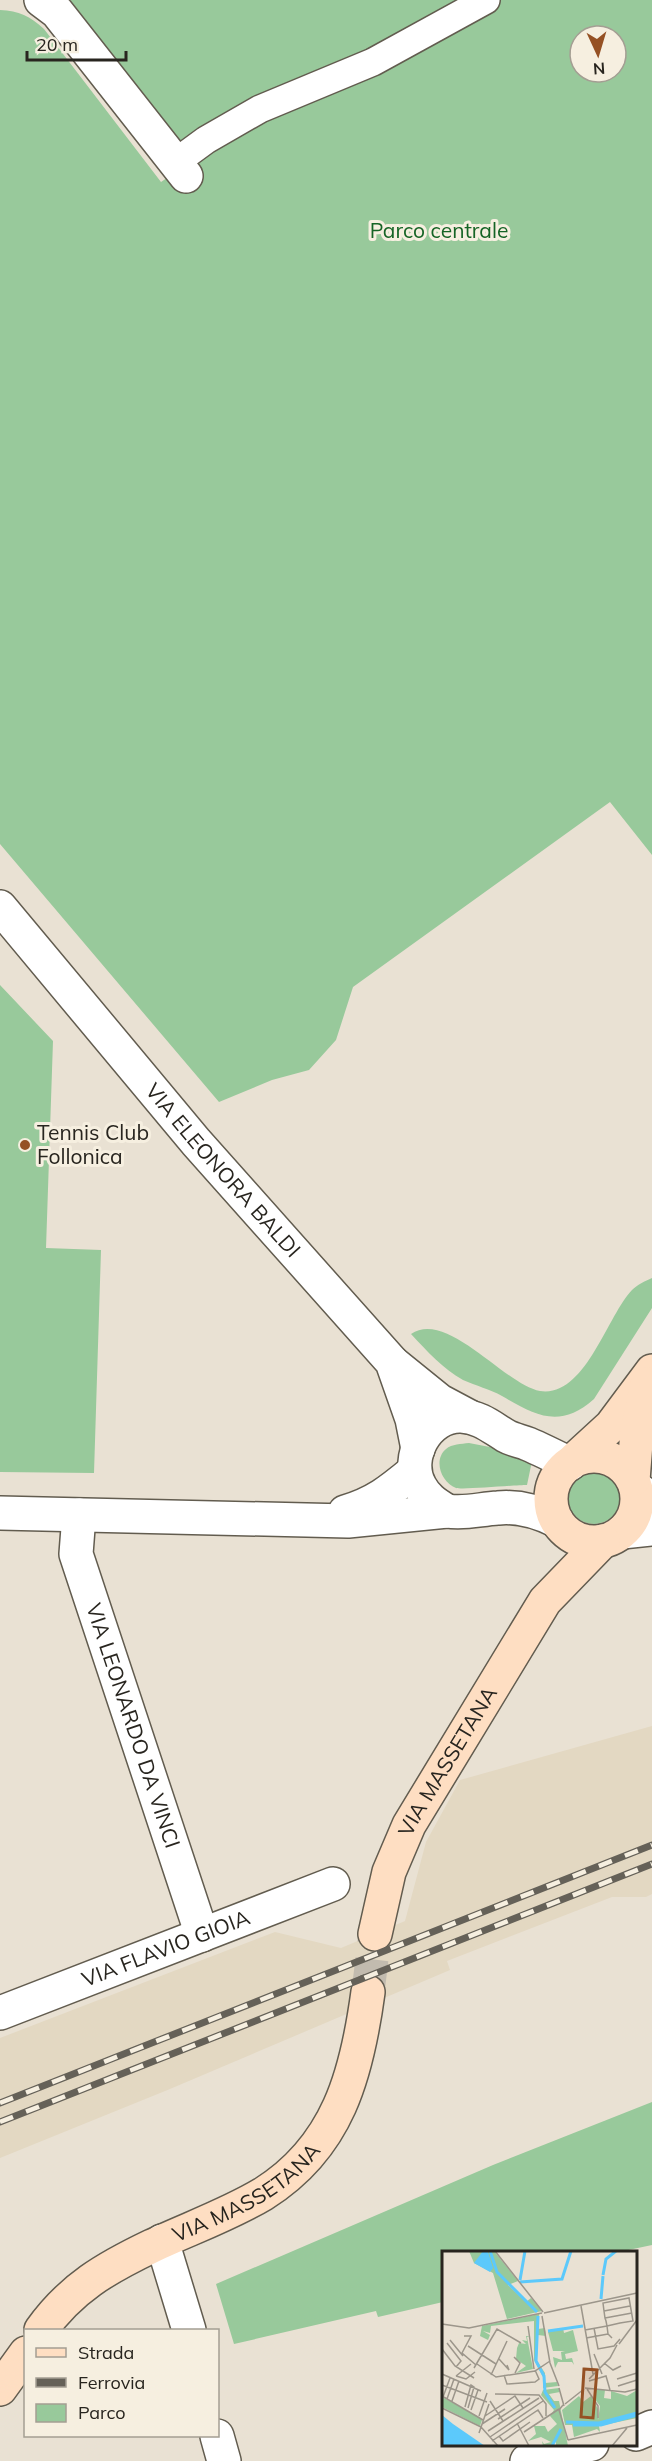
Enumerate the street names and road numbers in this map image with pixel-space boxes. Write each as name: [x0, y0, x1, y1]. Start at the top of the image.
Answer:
street label: VIA ELEONORA BALDI: [140, 1077, 306, 1262]
street label: VIA LEONARDO DA VINCI: [81, 1600, 186, 1851]
street label: VIA MASSETANA: [392, 1681, 502, 1840]
street label: VIA FLAVIO GIOIA: [78, 1903, 254, 1992]
street label: VIA MASSETANA: [168, 2137, 326, 2247]

